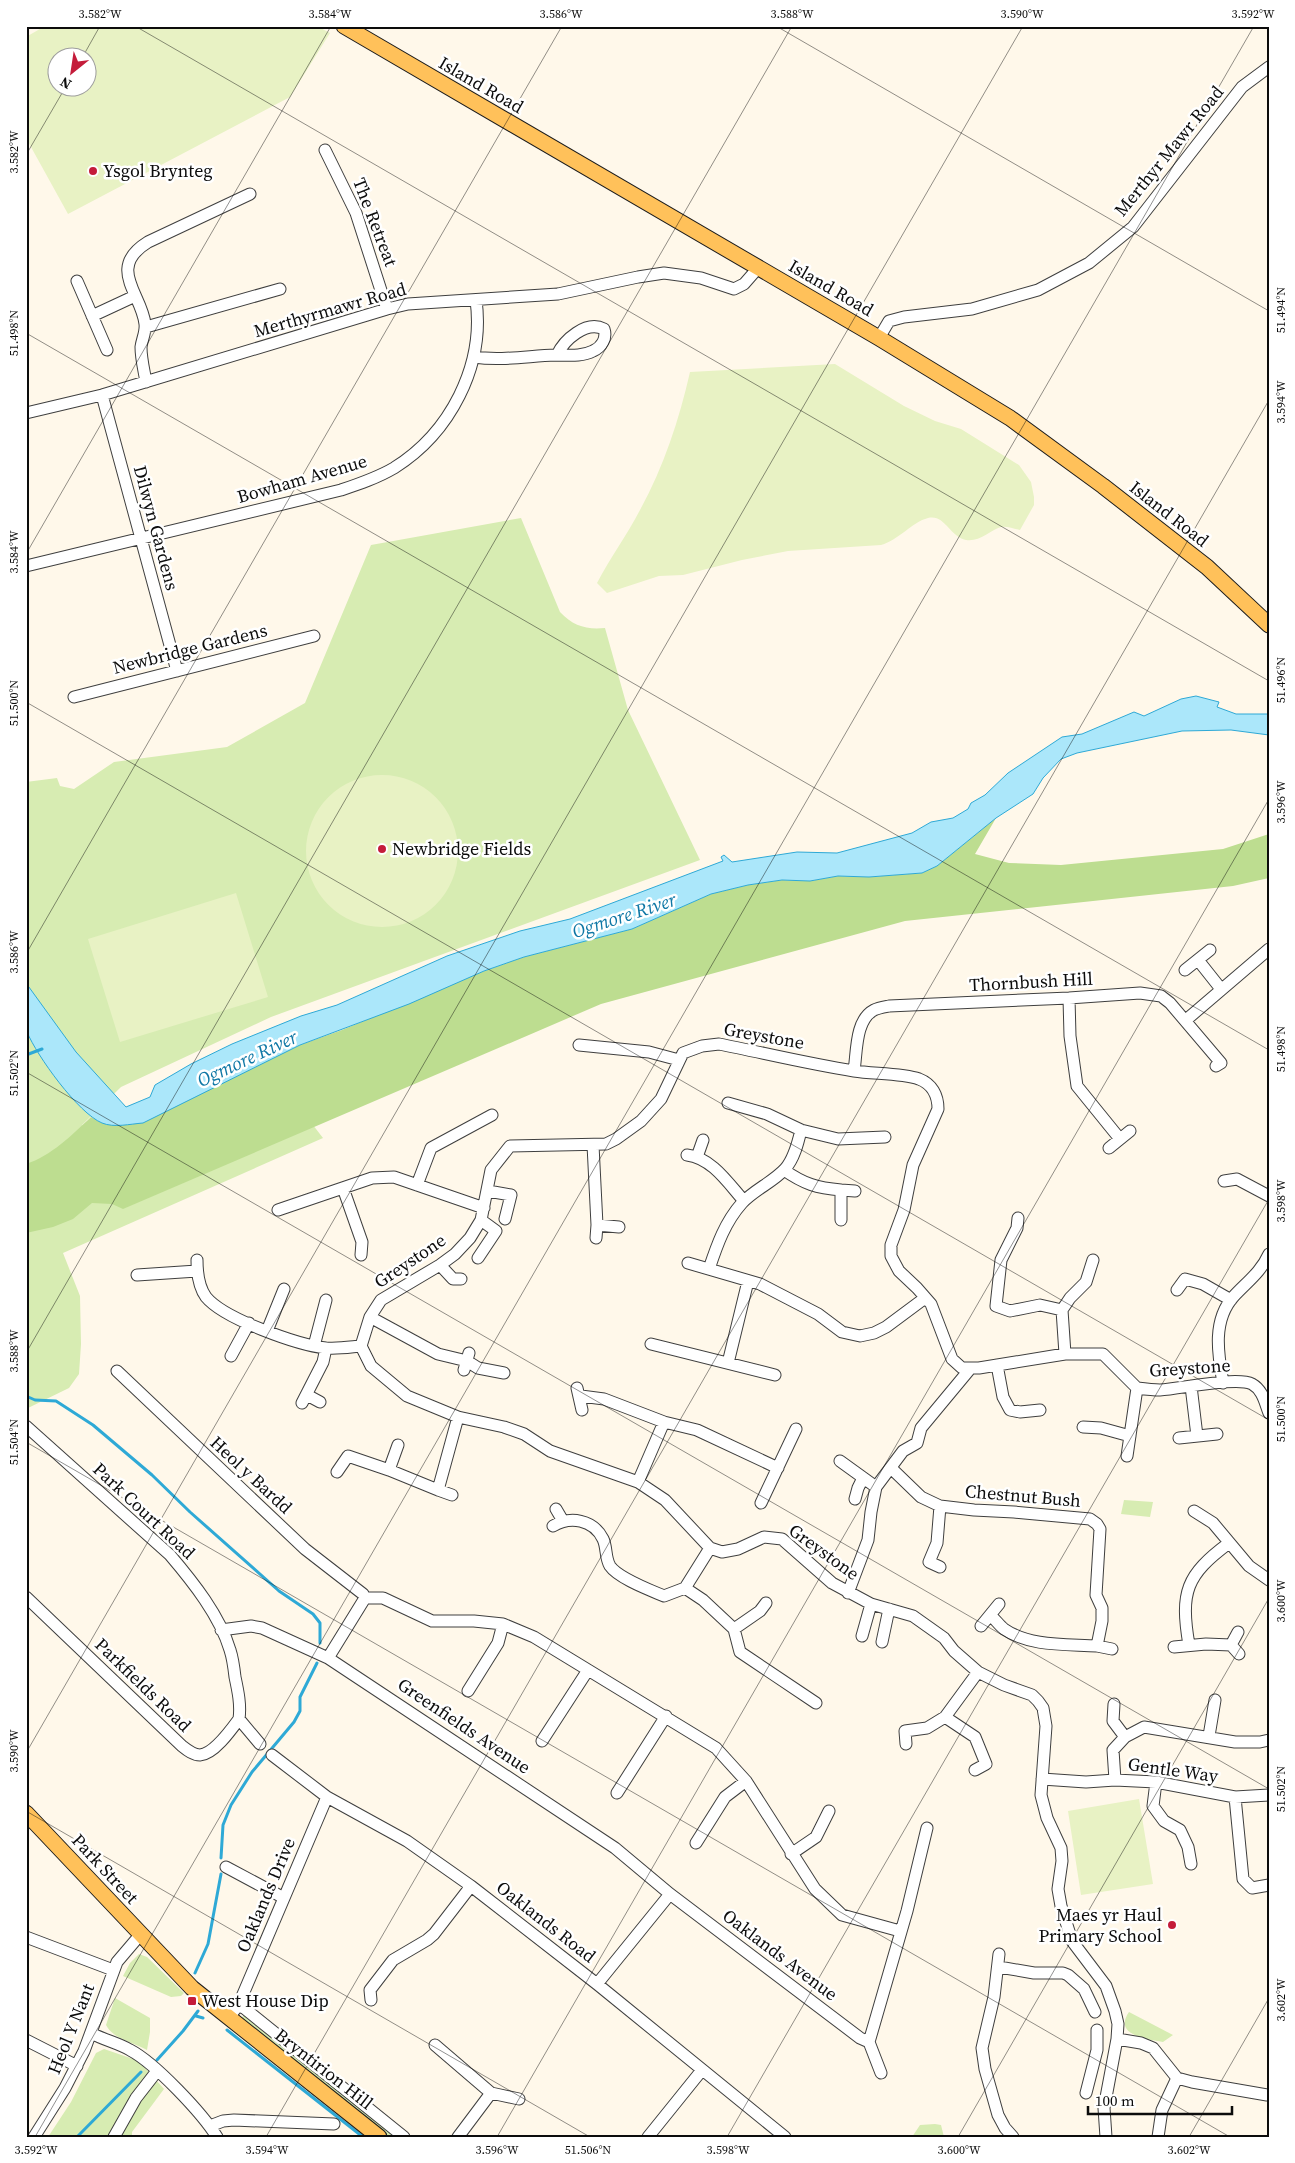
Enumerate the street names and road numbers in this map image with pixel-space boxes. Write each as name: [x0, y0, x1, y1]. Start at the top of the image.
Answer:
street label: Island Road: [434, 50, 528, 119]
street label: Merthyr Mawr Road: [1108, 80, 1229, 221]
street label: The Retreat: [347, 174, 404, 270]
street label: Island Road: [784, 253, 878, 322]
street label: Merthyrmawr Road: [251, 276, 409, 343]
street label: Bowham Avenue: [234, 448, 370, 509]
street label: Dilwyn Gardens: [128, 463, 185, 593]
street label: Island Road: [1124, 475, 1214, 552]
street label: Newbridge Gardens: [110, 617, 270, 680]
street label: Thornbush Hill: [969, 966, 1093, 997]
street label: Greystone: [722, 1016, 806, 1055]
street label: Greystone: [369, 1227, 450, 1294]
street label: Greystone: [1148, 1352, 1231, 1383]
street label: Heol y Bardd: [205, 1430, 298, 1519]
street label: Park Court Road: [88, 1457, 201, 1565]
street label: Chestnut Bush: [964, 1478, 1082, 1513]
street label: Greystone: [784, 1518, 865, 1586]
street label: Parkfields Road: [90, 1632, 197, 1737]
street label: Greenfields Avenue: [393, 1672, 536, 1779]
street label: Gentle Way: [1126, 1751, 1220, 1788]
street label: Park Street: [66, 1828, 144, 1909]
street label: Oaklands Drive: [230, 1834, 301, 1956]
street label: Oaklands Road: [491, 1875, 601, 1968]
street label: Oaklands Avenue: [718, 1903, 843, 2006]
street label: Heol Y Nant: [41, 1980, 100, 2078]
street label: Bryntirion Hill: [270, 2022, 379, 2115]

